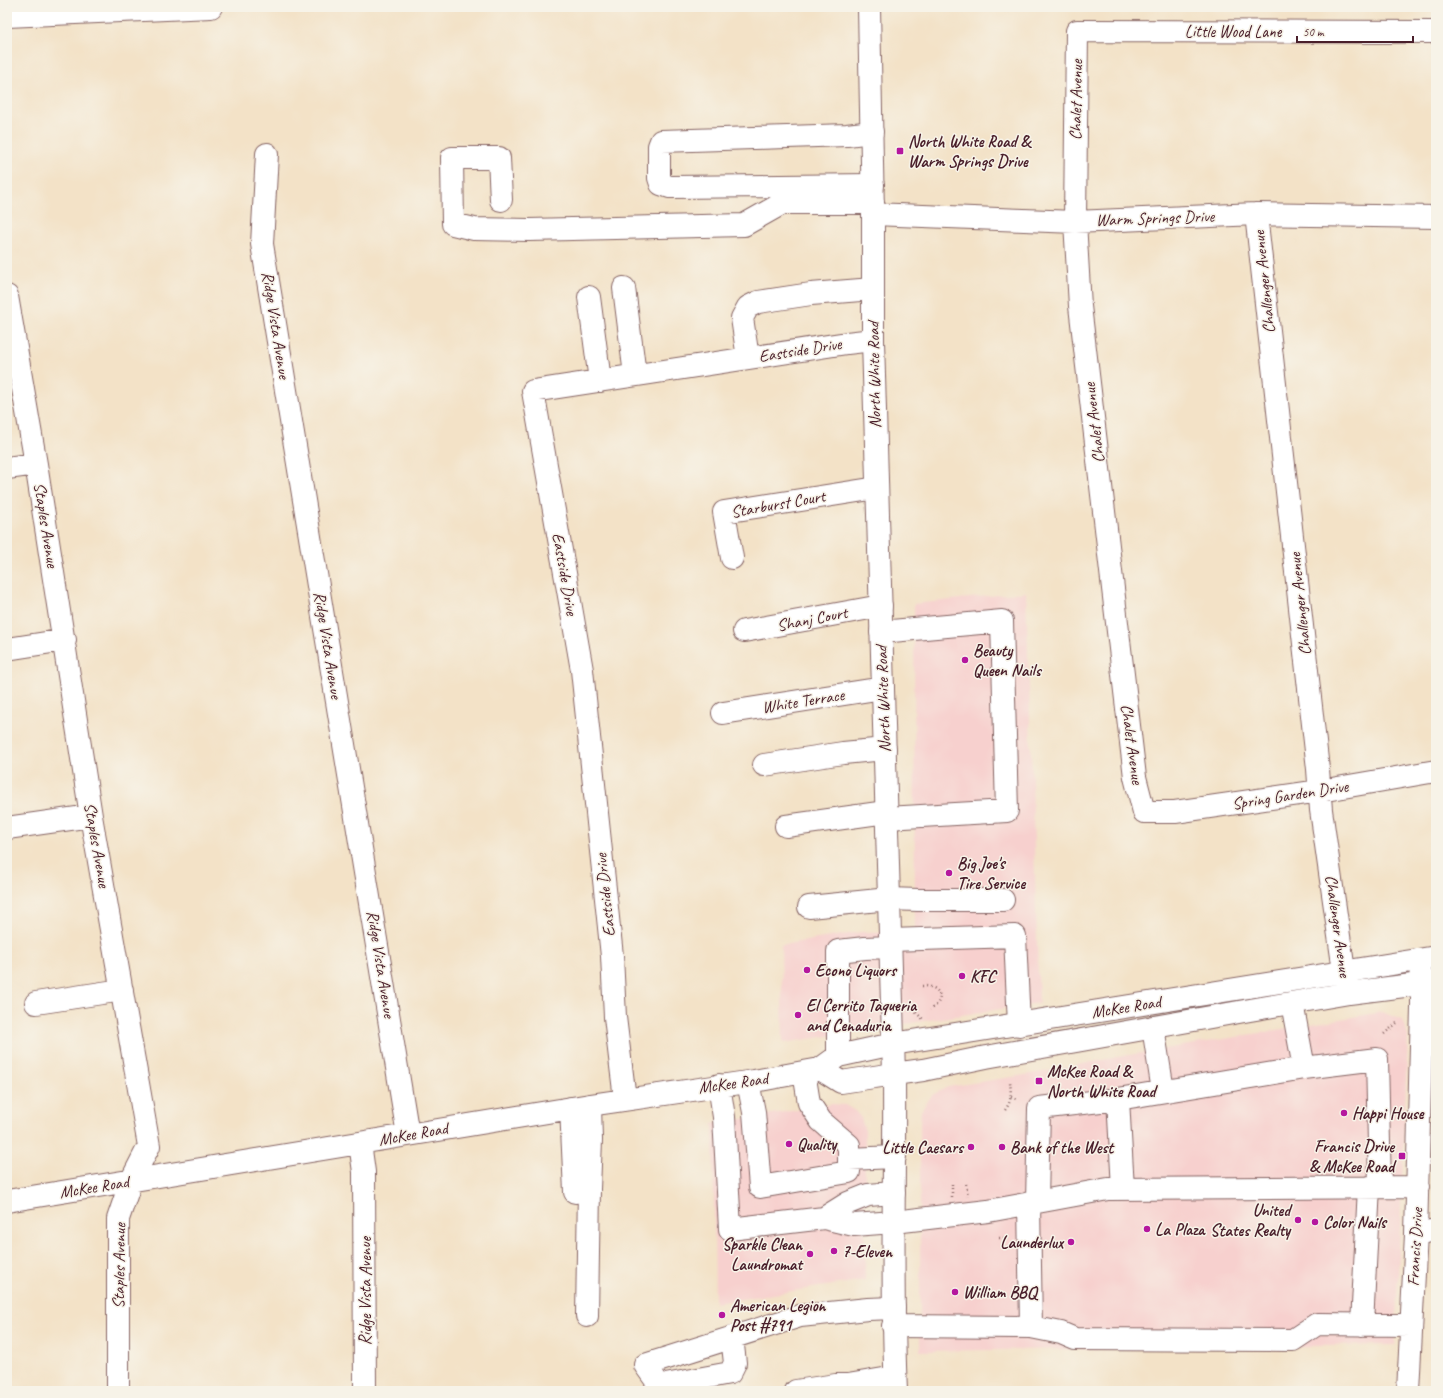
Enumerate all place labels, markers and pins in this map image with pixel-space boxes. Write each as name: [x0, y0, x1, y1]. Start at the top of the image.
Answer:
place label: North White Road & Warm Springs Drive: [908, 131, 1032, 172]
marker: North White Road & Warm Springs Drive: [895, 146, 905, 156]
place label: Beauty Queen Nails: [973, 640, 1043, 681]
marker: Beauty Queen Nails: [960, 655, 970, 665]
place label: Big Joe's Tire Service: [957, 853, 1026, 894]
marker: Big Joe's Tire Service: [944, 868, 954, 878]
place label: Econo Liquors: [815, 960, 898, 981]
marker: Econo Liquors: [802, 965, 812, 975]
place label: KFC: [970, 966, 998, 987]
marker: KFC: [957, 971, 967, 981]
place label: El Cerrito Taqueria and Cenaduria: [806, 995, 918, 1036]
marker: El Cerrito Taqueria and Cenaduria: [793, 1010, 803, 1020]
place label: McKee Road & North White Road: [1047, 1061, 1158, 1102]
marker: McKee Road & North White Road: [1034, 1076, 1044, 1086]
place label: Happi House: [1352, 1103, 1425, 1124]
marker: Happi House: [1339, 1108, 1349, 1118]
place label: Quality: [797, 1134, 839, 1155]
place label: Francis Drive & McKee Road: [1309, 1136, 1397, 1177]
place label: Little Caesars: [882, 1137, 965, 1158]
place label: Bank of the West: [1010, 1137, 1115, 1158]
marker: Quality: [784, 1139, 794, 1149]
marker: Little Caesars: [966, 1142, 976, 1152]
marker: Bank of the West: [997, 1142, 1007, 1152]
marker: Francis Drive & McKee Road: [1397, 1151, 1407, 1161]
place label: United States Realty: [1210, 1200, 1293, 1241]
place label: Color Nails: [1323, 1212, 1388, 1233]
marker: United States Realty: [1293, 1215, 1303, 1225]
marker: Color Nails: [1310, 1217, 1320, 1227]
place label: La Plaza: [1155, 1219, 1206, 1240]
marker: La Plaza: [1142, 1224, 1152, 1234]
place label: Launderlux: [1000, 1232, 1065, 1253]
place label: Sparkle Clean Laundromat: [722, 1234, 804, 1275]
marker: Launderlux: [1066, 1237, 1076, 1247]
place label: 7-Eleven: [842, 1241, 893, 1262]
marker: 7-Eleven: [829, 1246, 839, 1256]
marker: Sparkle Clean Laundromat: [805, 1249, 815, 1259]
place label: William BBQ: [963, 1282, 1039, 1303]
marker: William BBQ: [950, 1287, 960, 1297]
place label: American Legion Post #791: [730, 1295, 827, 1336]
marker: American Legion Post #791: [717, 1310, 727, 1320]

